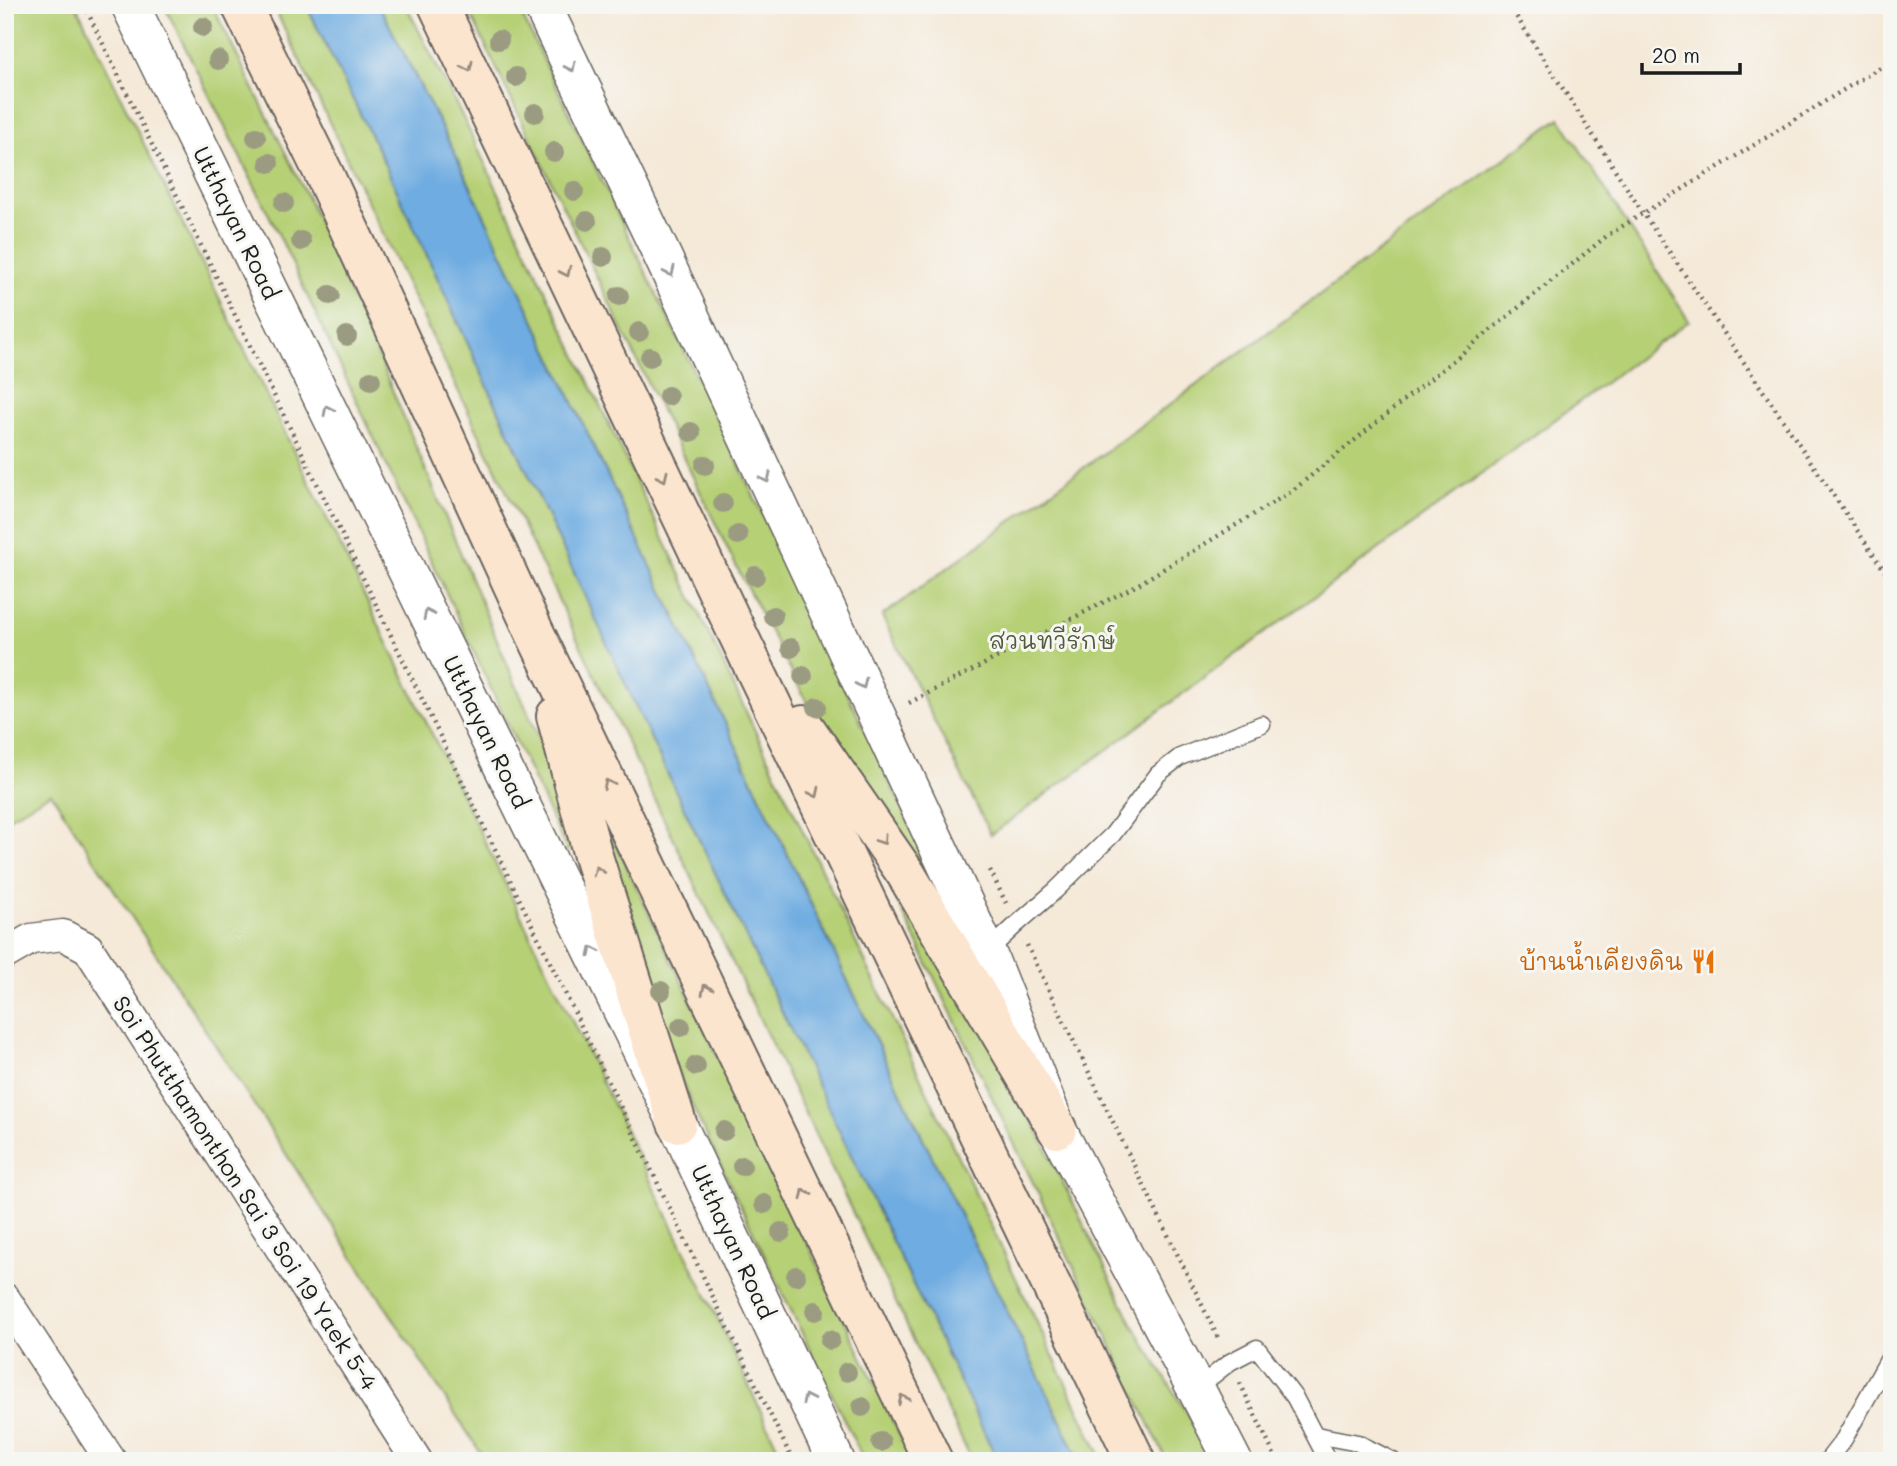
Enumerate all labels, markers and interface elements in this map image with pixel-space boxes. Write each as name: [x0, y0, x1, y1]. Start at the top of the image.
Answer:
scale bar: [1642, 32, 1740, 76]
text: 20 m: [1652, 41, 1700, 68]
one-way arrow: [459, 60, 473, 72]
one-way arrow: [563, 60, 577, 72]
street label: Utthayan Road: [187, 141, 287, 304]
one-way arrow: [557, 265, 571, 277]
one-way arrow: [662, 265, 676, 277]
one-way arrow: [322, 405, 336, 417]
one-way arrow: [655, 470, 669, 482]
one-way arrow: [758, 471, 772, 483]
one-way arrow: [422, 609, 436, 621]
park label: สวนทวีรักษ์: [989, 624, 1115, 655]
street label: Utthayan Road: [437, 650, 537, 813]
one-way arrow: [854, 677, 868, 689]
one-way arrow: [602, 779, 616, 791]
one-way arrow: [806, 786, 820, 798]
one-way arrow: [874, 832, 886, 845]
one-way arrow: [591, 866, 606, 878]
place label: บ้านน้ำเคียงดิน: [1519, 941, 1683, 976]
one-way arrow: [587, 946, 601, 958]
restaurant icon: บ้านน้ำเคียงดิน: [1689, 948, 1717, 976]
one-way arrow: [701, 984, 715, 996]
street label: Soi Phutthamonthon Sai 3 Soi 19 Yaek 5-4: [107, 990, 385, 1396]
street label: Utthayan Road: [685, 1160, 783, 1323]
one-way arrow: [799, 1189, 813, 1201]
one-way arrow: [801, 1394, 815, 1406]
one-way arrow: [898, 1394, 912, 1406]

